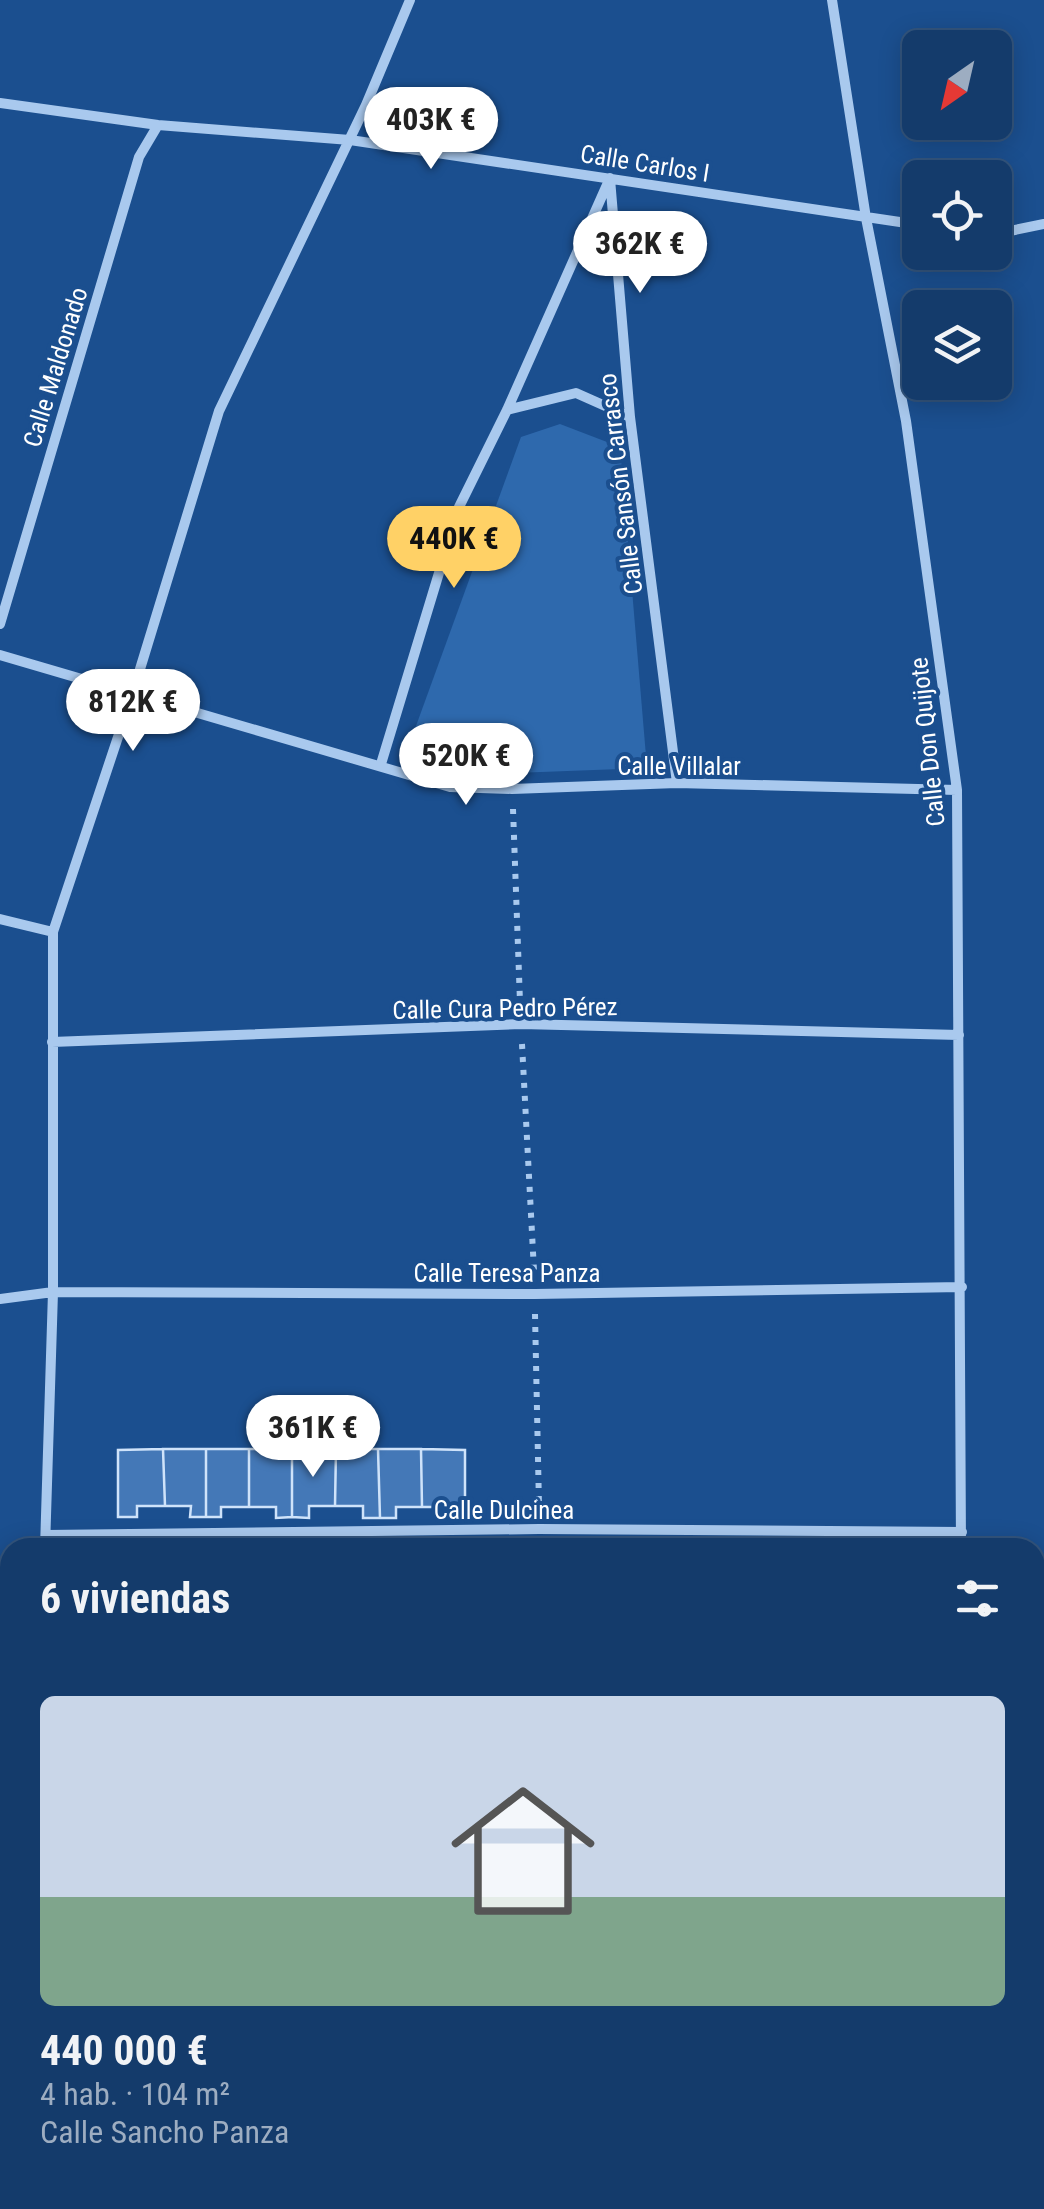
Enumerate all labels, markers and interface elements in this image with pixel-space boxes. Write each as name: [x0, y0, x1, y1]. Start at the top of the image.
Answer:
north arrow: [902, 30, 1012, 140]
map controls: [902, 30, 1012, 400]
pin: 403K €: [350, 87, 512, 172]
text: 403K €: [386, 100, 476, 138]
street label: Calle Carlos I: [578, 139, 712, 188]
button: locate: [902, 160, 1012, 270]
pin: 362K €: [559, 211, 721, 296]
text: 362K €: [595, 224, 685, 262]
street label: Calle Maldonado: [17, 284, 94, 451]
button: layers: [902, 290, 1012, 400]
street label: Calle Sansón Carrasco: [593, 372, 648, 596]
pin: 440K €: [373, 506, 535, 591]
text: 440K €: [409, 519, 499, 557]
street label: Calle Don Quijote: [904, 656, 951, 828]
pin: 812K €: [52, 669, 214, 754]
text: 812K €: [88, 682, 178, 720]
pin: 520K €: [385, 723, 547, 808]
text: 520K €: [421, 736, 511, 774]
street label: Calle Villalar: [617, 752, 741, 781]
street label: Calle Cura Pedro Pérez: [392, 992, 618, 1025]
street label: Calle Teresa Panza: [413, 1259, 601, 1288]
pin: 361K €: [232, 1395, 394, 1480]
text: 361K €: [268, 1408, 358, 1446]
street label: Calle Dulcinea: [434, 1496, 574, 1525]
icon: filters: [950, 1571, 1005, 1626]
text: 6 viviendas: [40, 1574, 230, 1623]
icon: home: [433, 1761, 613, 1941]
text: 440 000 €: [40, 2026, 208, 2075]
text: 4 hab. · 104 m²: [40, 2075, 230, 2113]
text: Calle Sancho Panza: [40, 2113, 289, 2151]

